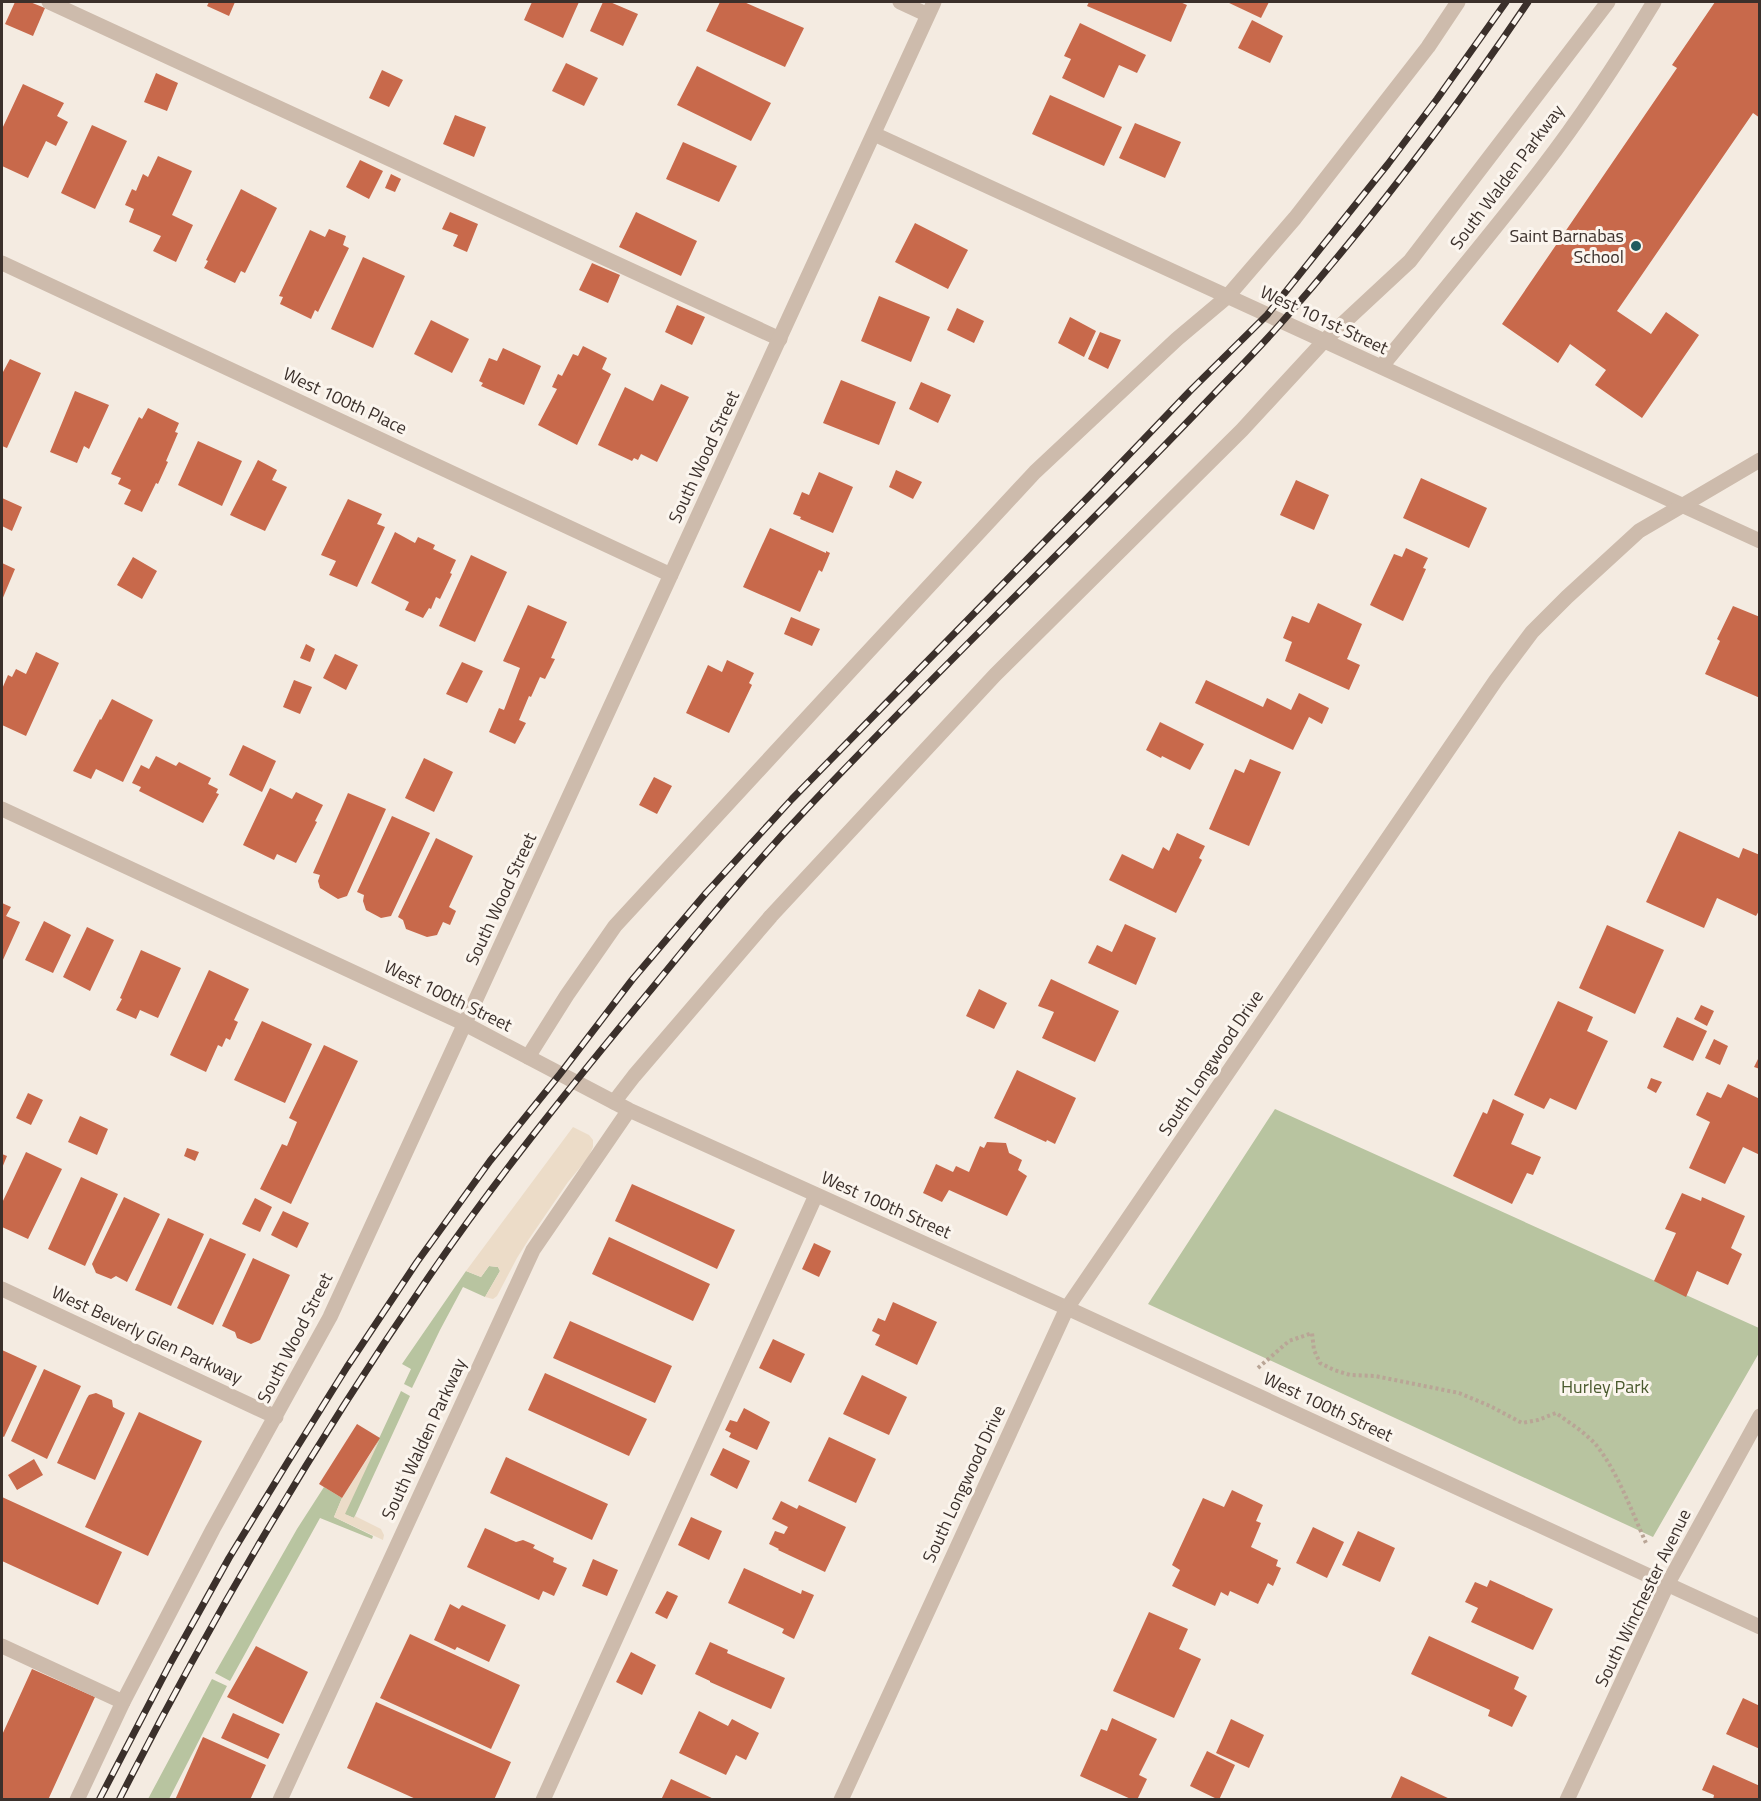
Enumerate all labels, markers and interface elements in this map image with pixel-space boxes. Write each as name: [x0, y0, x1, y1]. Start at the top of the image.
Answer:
street label: South Walden Parkway: [1443, 98, 1570, 255]
place label: Saint Barnabas School: [1510, 222, 1624, 270]
marker: Saint Barnabas School: [1629, 239, 1643, 253]
street label: West 101st Street: [1256, 278, 1393, 361]
street label: West 100th Place: [279, 360, 412, 441]
street label: South Wood Street: [661, 386, 746, 527]
street label: South Wood Street: [458, 828, 543, 969]
street label: West 100th Street: [379, 953, 518, 1039]
street label: South Longwood Drive: [1152, 984, 1270, 1141]
street label: West 100th Street: [817, 1164, 956, 1246]
street label: South Wood Street: [250, 1267, 339, 1408]
street label: West Beverly Glen Parkway: [47, 1278, 247, 1391]
street label: South Walden Parkway: [374, 1353, 473, 1524]
street label: West 100th Street: [1259, 1365, 1398, 1449]
park label: Hurley Park: [1561, 1373, 1649, 1400]
street label: South Longwood Drive: [915, 1401, 1012, 1567]
street label: South Winchester Avenue: [1588, 1504, 1697, 1691]

